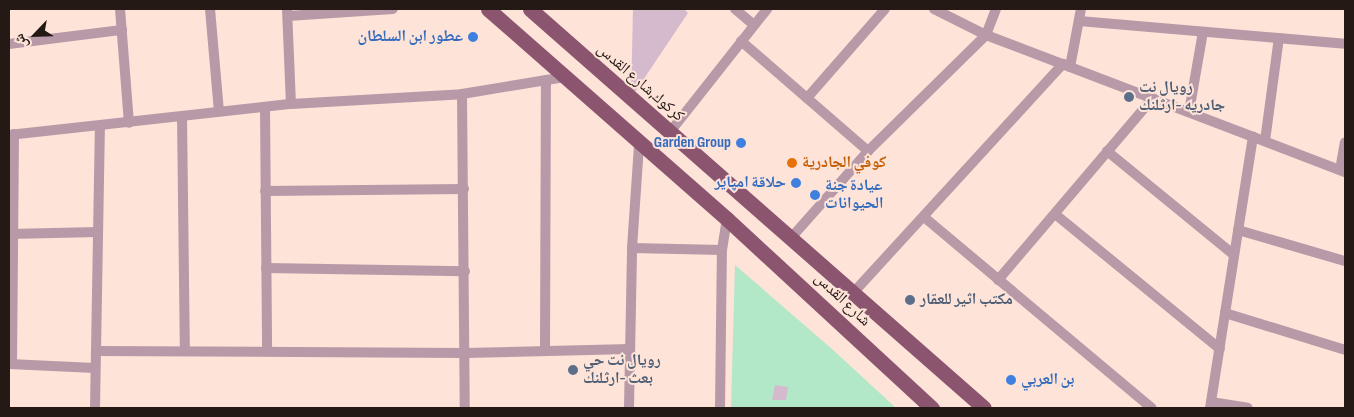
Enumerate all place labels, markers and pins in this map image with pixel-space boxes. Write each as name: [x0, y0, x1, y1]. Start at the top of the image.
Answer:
place label: عطور ابن السلطان: [357, 27, 463, 47]
marker: عطور ابن السلطان: [467, 31, 479, 43]
place label: رويال نت جادريه -ارثلنك: [1139, 78, 1225, 116]
marker: رويال نت جادريه -ارثلنك: [1123, 91, 1135, 103]
place label: Garden Group: [654, 133, 731, 153]
marker: Garden Group: [735, 137, 747, 149]
place label: كوفي الجادرية: [802, 153, 886, 173]
marker: كوفي الجادرية: [786, 157, 798, 169]
place label: حلاقة امپاير: [714, 173, 786, 193]
place label: عيادة جنة الحيوانات: [825, 176, 884, 214]
marker: حلاقة امپاير: [790, 177, 802, 189]
marker: عيادة جنة الحيوانات: [809, 189, 821, 201]
place label: مكتب اثير للعقار: [920, 290, 1013, 310]
marker: مكتب اثير للعقار: [904, 294, 916, 306]
place label: رويال نت حي بعث -ارثلنك: [583, 351, 661, 389]
marker: رويال نت حي بعث -ارثلنك: [567, 364, 579, 376]
place label: بن العربي: [1021, 370, 1074, 390]
marker: بن العربي: [1005, 374, 1017, 386]

